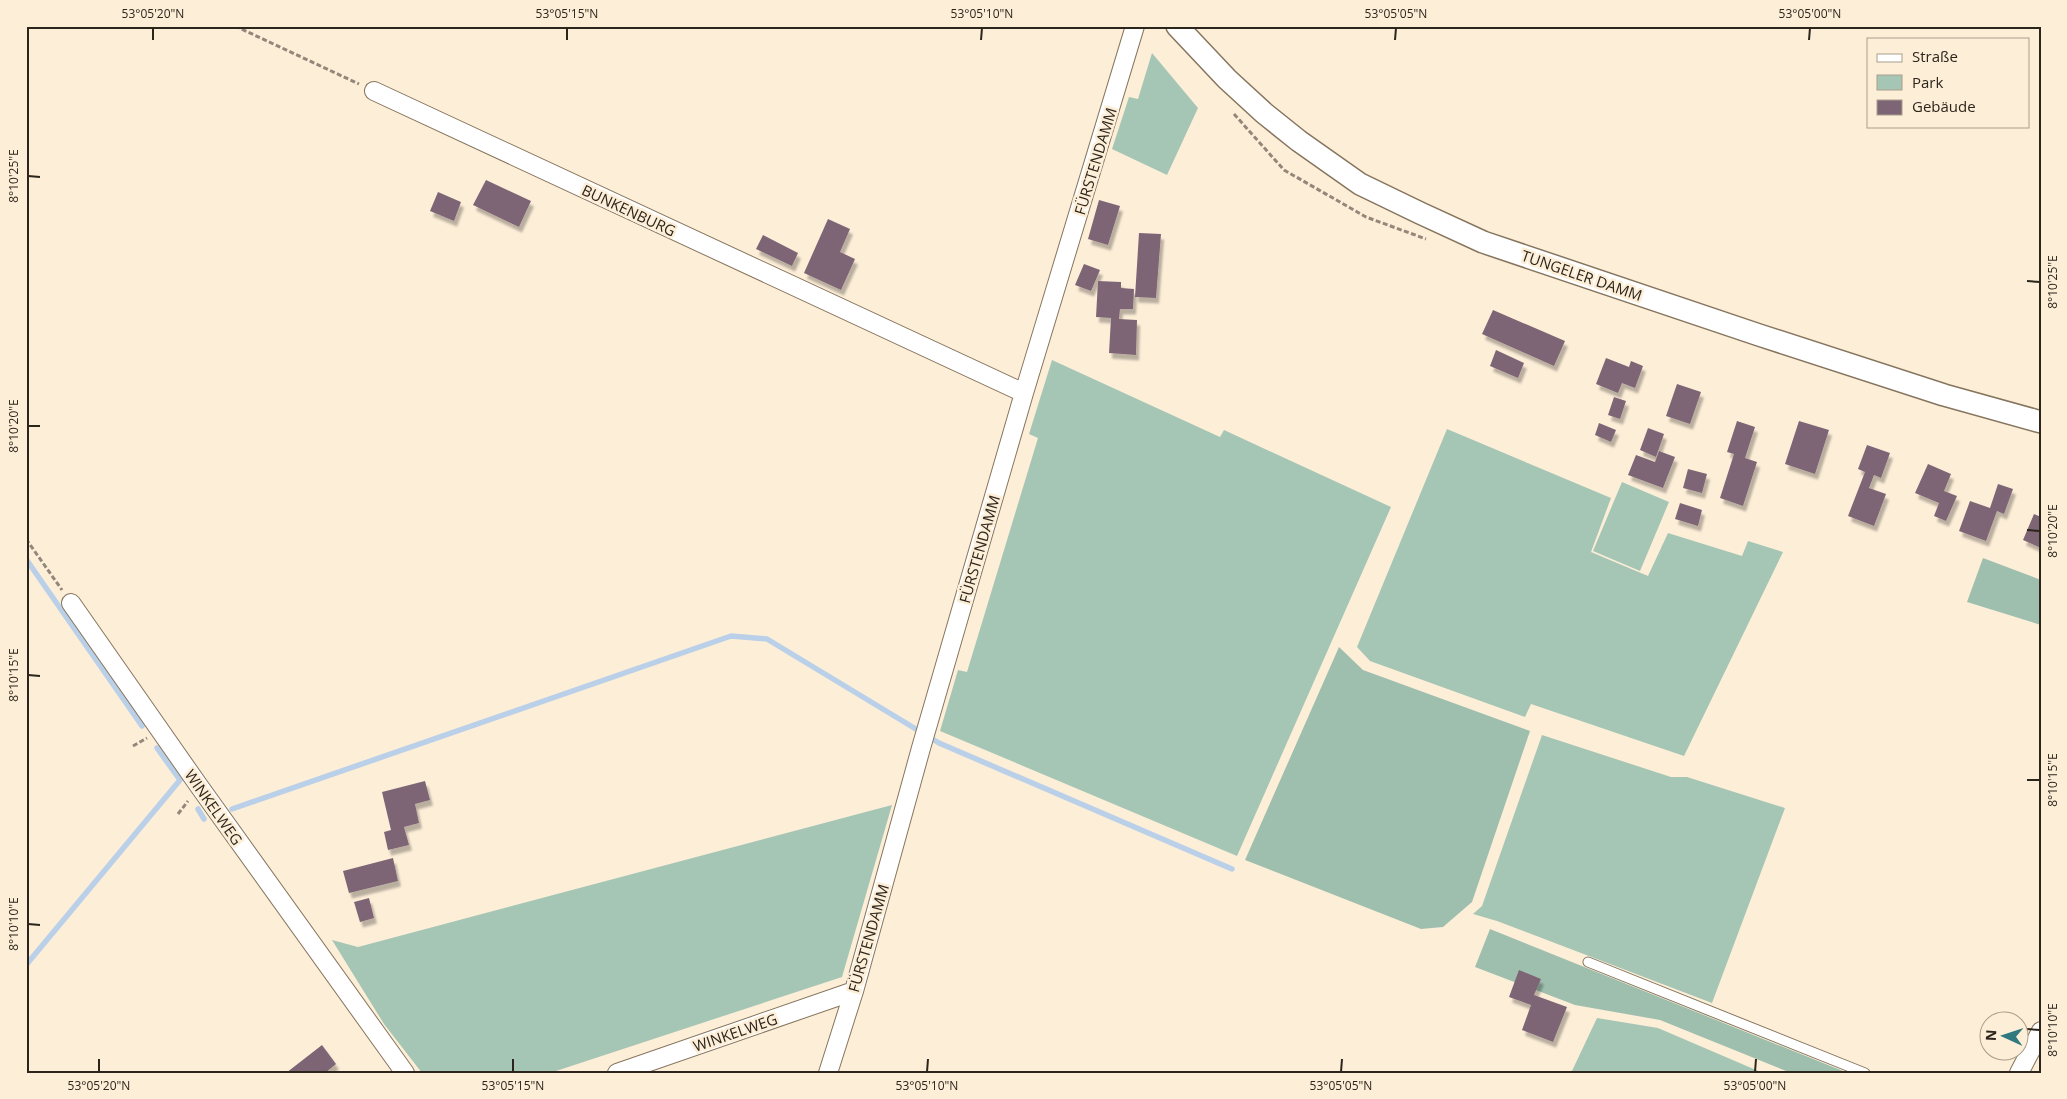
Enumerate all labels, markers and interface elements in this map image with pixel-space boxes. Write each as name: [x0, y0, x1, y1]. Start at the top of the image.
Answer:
text: 53°05'20"N: [122, 5, 184, 22]
text: 53°05'15"N: [536, 5, 598, 22]
text: 53°05'10"N: [951, 5, 1013, 22]
text: 53°05'05"N: [1365, 5, 1427, 22]
text: 53°05'00"N: [1779, 5, 1841, 22]
legend: [1867, 38, 2030, 128]
text: Straße: [1912, 46, 1958, 66]
text: Park: [1912, 72, 1943, 92]
text: Gebäude: [1912, 96, 1976, 116]
street label: FÜRSTENDAMM: [1069, 105, 1121, 217]
text: 8°10'25"E: [5, 149, 22, 203]
street label: BUNKENBURG: [579, 179, 679, 241]
street label: TUNGELER DAMM: [1519, 245, 1645, 305]
text: 8°10'25"E: [2044, 255, 2061, 309]
text: 8°10'20"E: [5, 399, 22, 453]
street label: FÜRSTENDAMM: [954, 493, 1004, 605]
text: 8°10'20"E: [2044, 504, 2061, 558]
text: 8°10'15"E: [5, 648, 22, 702]
text: 8°10'15"E: [2044, 753, 2061, 807]
street label: WINKELWEG: [181, 765, 247, 849]
street label: FÜRSTENDAMM: [843, 882, 893, 994]
text: 8°10'10"E: [5, 897, 22, 951]
text: 8°10'10"E: [2044, 1003, 2061, 1057]
street label: WINKELWEG: [690, 1008, 780, 1056]
north arrow: [1980, 1012, 2030, 1062]
text: N: [1981, 1029, 2000, 1041]
text: 53°05'20"N: [68, 1077, 130, 1094]
text: 53°05'15"N: [482, 1077, 544, 1094]
text: 53°05'10"N: [896, 1077, 958, 1094]
text: 53°05'05"N: [1310, 1077, 1372, 1094]
text: 53°05'00"N: [1724, 1077, 1786, 1094]

